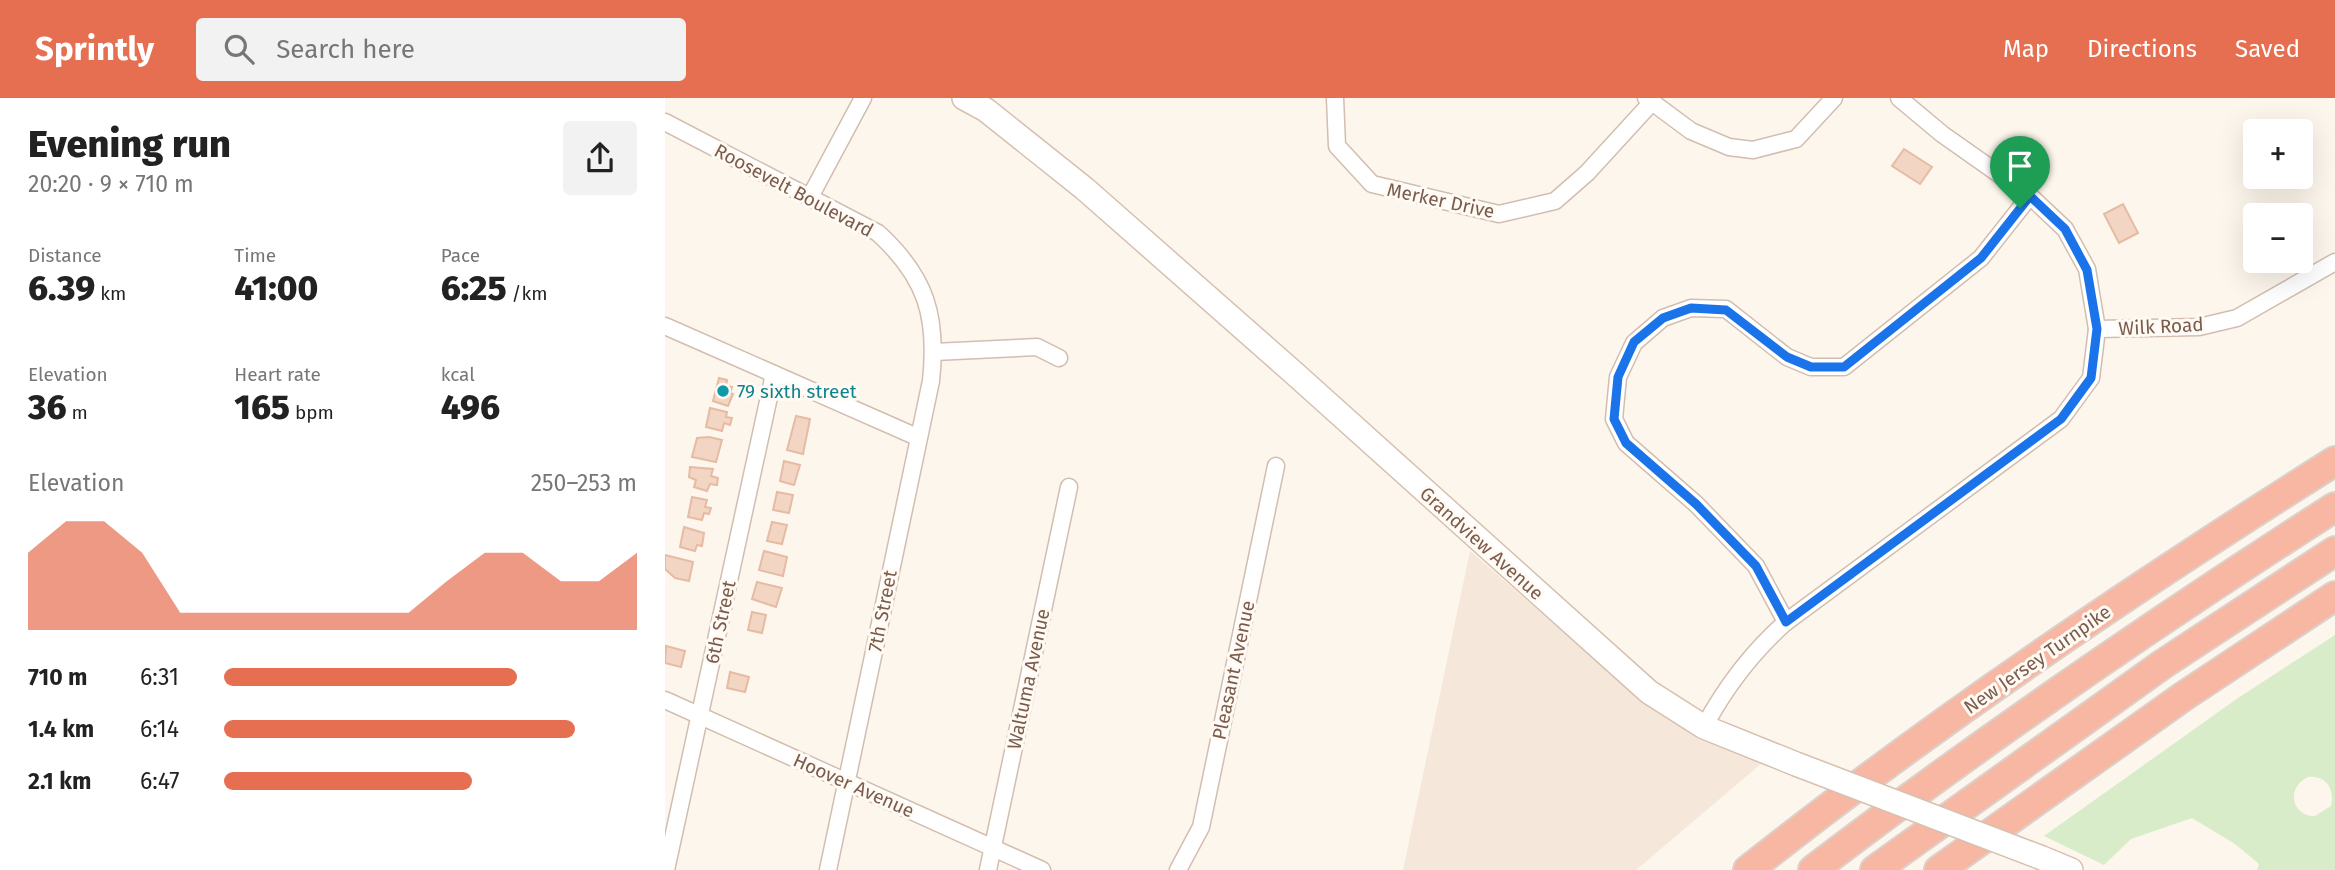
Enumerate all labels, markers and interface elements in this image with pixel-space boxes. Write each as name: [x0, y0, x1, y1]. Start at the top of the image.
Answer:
search box: [196, 18, 686, 81]
text: Sprintly: [35, 29, 154, 69]
icon: search: [220, 30, 258, 68]
text: Search here: [276, 34, 415, 65]
text: Map: [2003, 35, 2049, 63]
text: Directions: [2087, 35, 2197, 63]
text: Saved: [2235, 35, 2300, 63]
map controls: [2243, 119, 2313, 273]
button: +: [2243, 119, 2313, 189]
text: Evening run: [28, 121, 231, 167]
button: share: [563, 121, 637, 195]
pin: [1990, 136, 2050, 208]
street label: Roosevelt Boulevard: [710, 139, 877, 242]
icon: arrive: [2001, 147, 2039, 185]
text: 20:20 · 9 × 710 m: [28, 170, 194, 198]
street label: Merker Drive: [1385, 178, 1497, 223]
button: −: [2243, 203, 2313, 273]
text: Distance: [28, 244, 102, 267]
text: Time: [234, 244, 276, 267]
text: Pace: [441, 244, 480, 267]
text: 6.39: [28, 267, 95, 309]
text: 41:00: [234, 267, 318, 309]
text: 6:25: [441, 267, 507, 309]
text: km: [95, 282, 126, 305]
text: /km: [507, 282, 547, 305]
street label: Wilk Road: [2118, 313, 2204, 340]
text: Elevation: [28, 363, 108, 386]
text: Heart rate: [234, 363, 321, 386]
text: kcal: [441, 363, 475, 386]
place label: 79 sixth street: [737, 380, 857, 403]
marker: 79 sixth street: [715, 383, 731, 399]
text: 36: [28, 386, 66, 428]
text: 165: [234, 386, 290, 428]
text: 496: [441, 386, 500, 428]
text: m: [66, 401, 88, 424]
text: bpm: [290, 401, 334, 424]
text: Elevation: [28, 469, 124, 497]
text: 250–253 m: [531, 469, 637, 497]
street label: Grandview Avenue: [1415, 482, 1548, 605]
street label: 7th Street: [863, 568, 902, 654]
street label: 6th Street: [700, 578, 741, 666]
street label: Pleasant Avenue: [1208, 598, 1259, 742]
street label: New Jersey Turnpike: [1959, 600, 2115, 719]
street label: Waltuma Avenue: [1002, 607, 1055, 752]
text: 710 m: [28, 663, 87, 691]
text: 6:31: [140, 663, 179, 691]
text: 1.4 km: [28, 715, 94, 743]
text: 6:14: [140, 715, 179, 743]
street label: Hoover Avenue: [790, 748, 918, 822]
text: 2.1 km: [28, 767, 91, 795]
text: 6:47: [140, 767, 180, 795]

